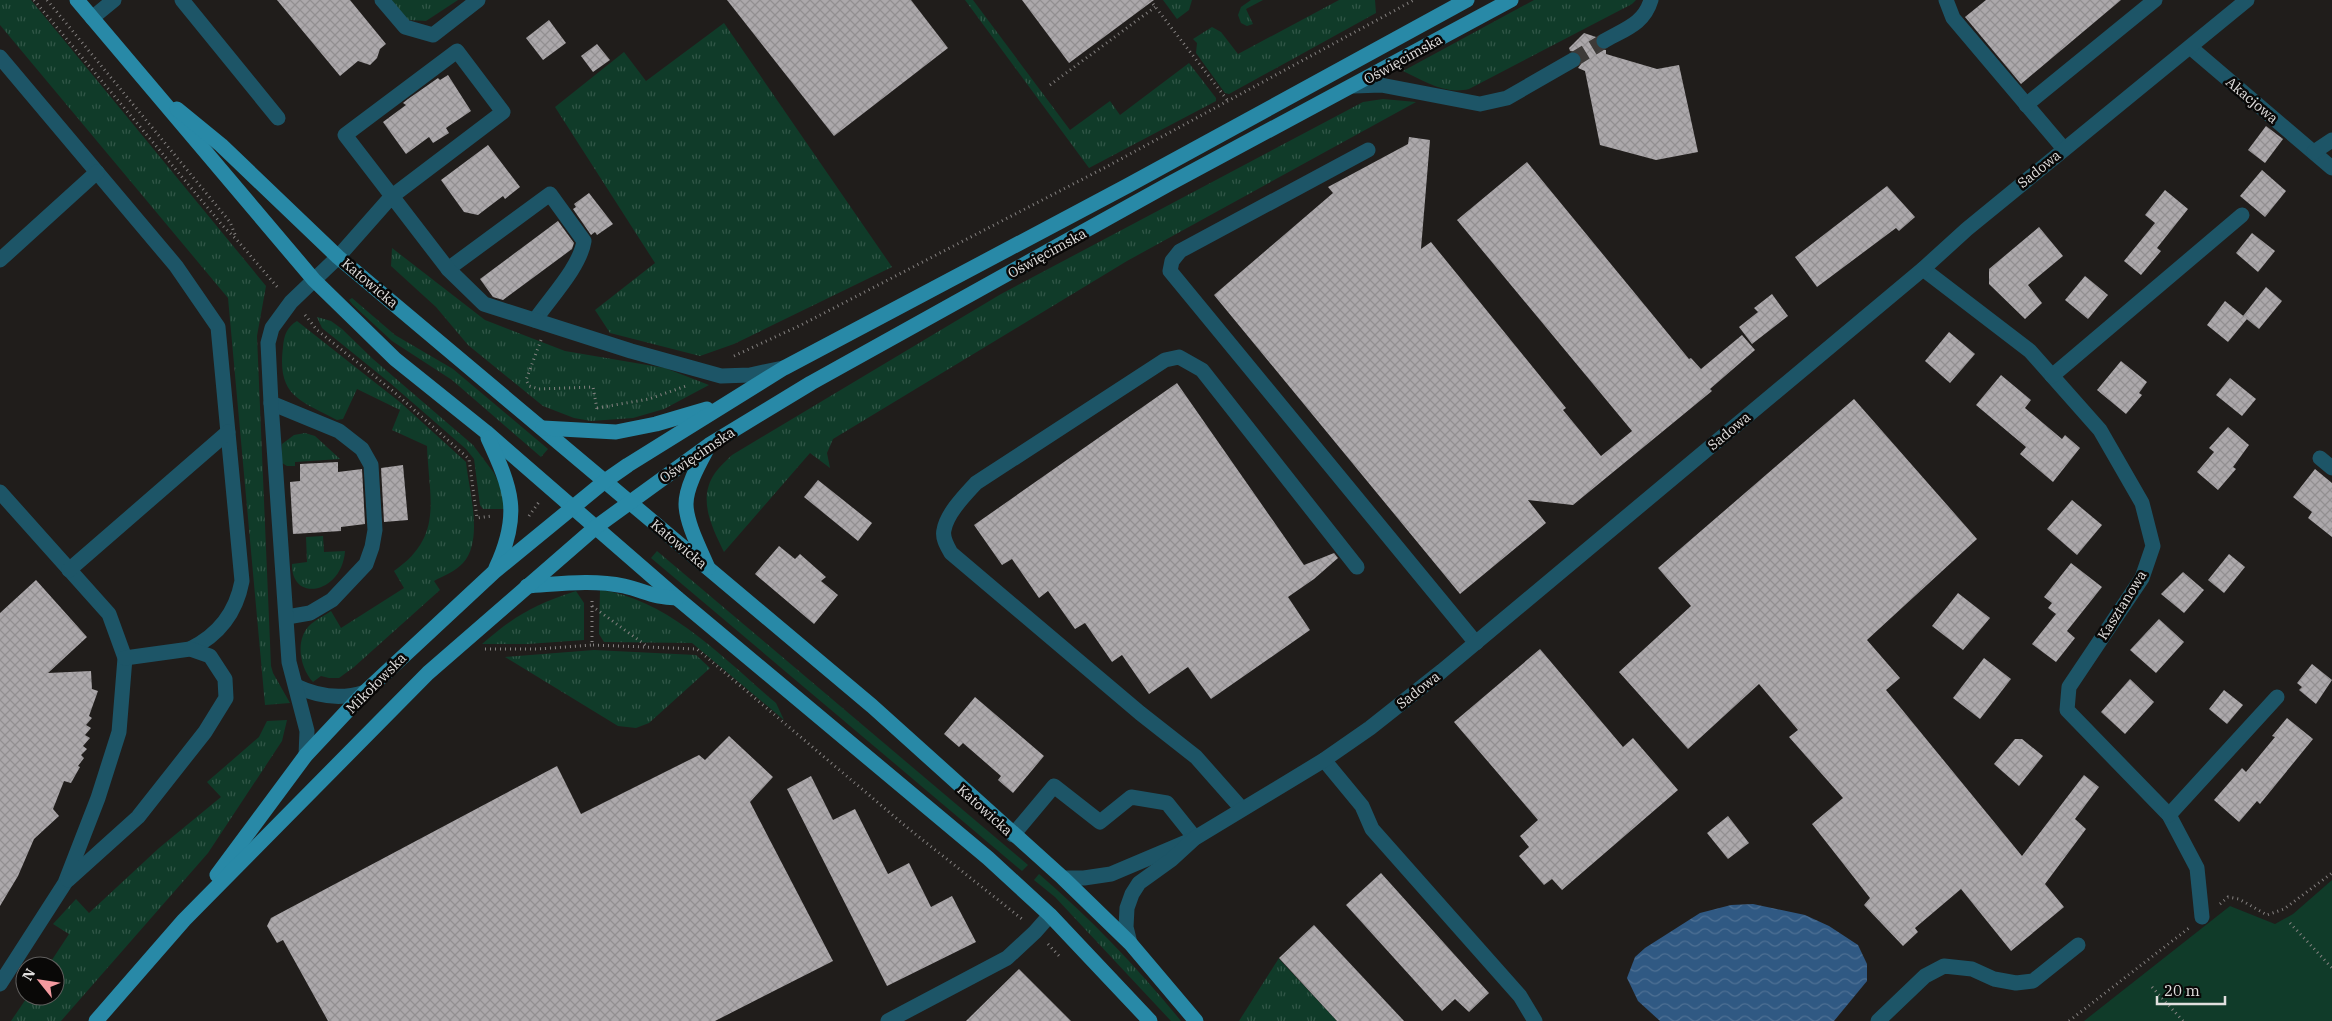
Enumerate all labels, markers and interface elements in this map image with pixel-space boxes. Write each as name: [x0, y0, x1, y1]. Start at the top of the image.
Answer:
street label: Oświęcimska: [1360, 30, 1446, 88]
street label: Akacjowa: [2222, 73, 2282, 127]
street label: Sadowa: [2014, 146, 2065, 192]
street label: Oświęcimska: [1004, 224, 1090, 282]
street label: Katowicka: [338, 254, 402, 312]
street label: Sadowa: [1704, 408, 1754, 454]
street label: Oświęcimska: [656, 423, 738, 487]
street label: Katowicka: [647, 515, 711, 573]
street label: Kasztanowa: [2094, 567, 2151, 643]
street label: Mikołowska: [342, 649, 410, 717]
street label: Sadowa: [1393, 667, 1444, 713]
street label: Katowicka: [954, 780, 1017, 840]
north arrow: [15, 956, 65, 1006]
text: N: [18, 965, 39, 984]
scale bar: [2157, 974, 2224, 1006]
text: 20 m: [2164, 981, 2200, 1000]

